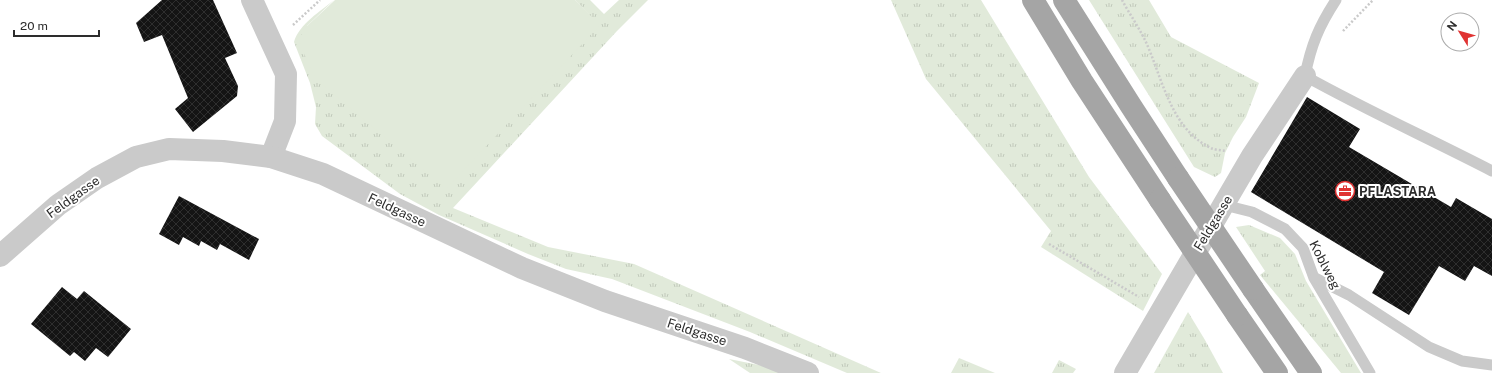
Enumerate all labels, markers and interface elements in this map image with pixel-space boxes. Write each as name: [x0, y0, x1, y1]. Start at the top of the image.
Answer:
scale bar: [14, 12, 99, 38]
north arrow: [1440, 12, 1480, 52]
text: 20 m: [20, 19, 48, 33]
text: N: [1445, 19, 1459, 33]
street label: Feldgasse: [44, 173, 102, 221]
office icon: PFLASTARA: [1334, 180, 1356, 202]
place label: PFLASTARA: [1359, 184, 1437, 199]
street label: Feldgasse: [366, 190, 428, 230]
street label: Feldgasse: [1191, 193, 1235, 253]
street label: Koblweg: [1306, 238, 1344, 292]
street label: Feldgasse: [665, 315, 729, 349]

